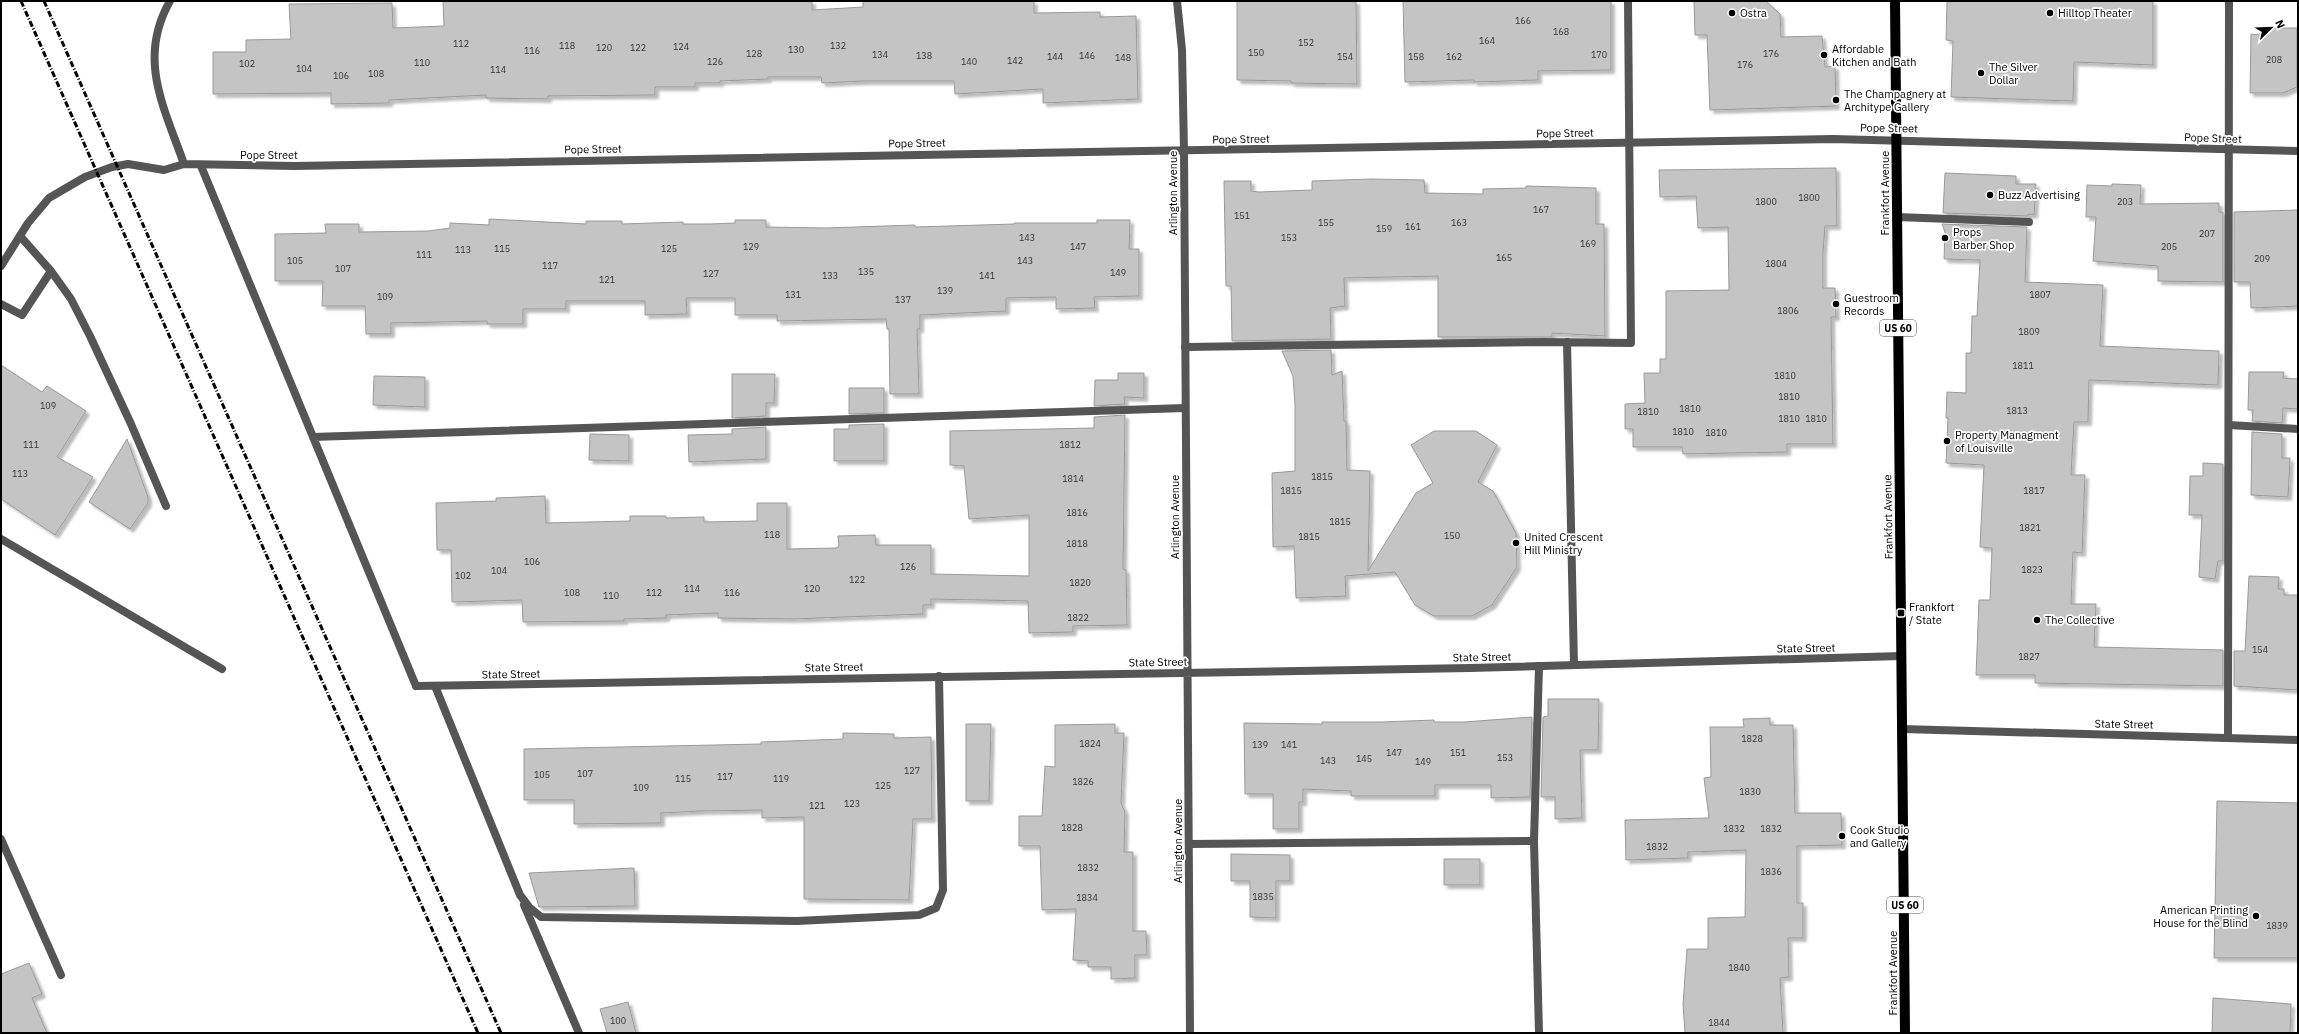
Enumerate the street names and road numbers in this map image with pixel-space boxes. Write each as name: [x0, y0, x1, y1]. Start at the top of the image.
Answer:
street label: Pope Street: [1860, 120, 1918, 136]
street label: Pope Street: [1536, 125, 1594, 141]
street label: Pope Street: [2184, 130, 2242, 146]
street label: Pope Street: [1212, 131, 1270, 147]
street label: Pope Street: [888, 135, 946, 151]
street label: Pope Street: [564, 141, 622, 157]
street label: Pope Street: [240, 148, 298, 162]
street label: Arlington Avenue: [1166, 151, 1180, 235]
street label: Frankfort Avenue: [1878, 151, 1892, 235]
road number: US 60: [1880, 320, 1916, 336]
street label: Frankfort Avenue: [1880, 474, 1896, 560]
street label: Arlington Avenue: [1168, 475, 1182, 559]
street label: State Street: [1776, 640, 1836, 656]
street label: State Street: [1452, 649, 1512, 665]
street label: State Street: [1128, 654, 1188, 670]
street label: State Street: [804, 659, 864, 675]
street label: State Street: [481, 666, 541, 682]
street label: State Street: [2094, 716, 2154, 732]
street label: Arlington Avenue: [1171, 799, 1185, 883]
road number: US 60: [1887, 897, 1923, 913]
street label: Frankfort Avenue: [1886, 931, 1900, 1015]

